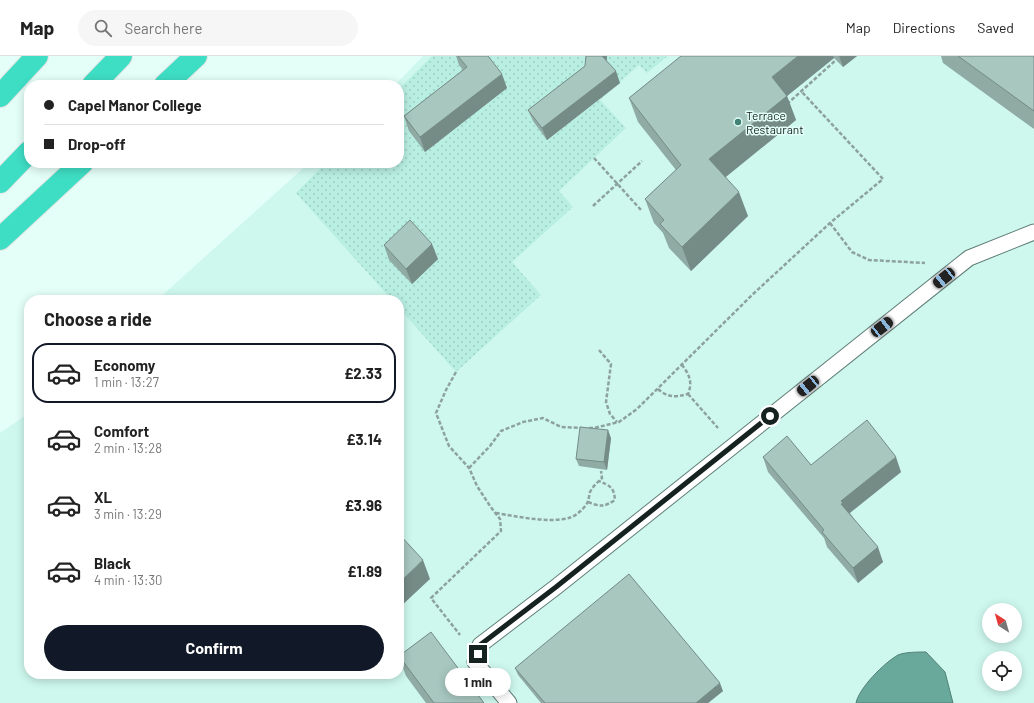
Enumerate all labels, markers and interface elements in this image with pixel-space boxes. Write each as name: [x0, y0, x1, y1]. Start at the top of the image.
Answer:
search box: [78, 10, 358, 46]
text: Map: [20, 16, 54, 39]
icon: search: [92, 17, 114, 39]
text: Search here: [124, 19, 202, 37]
text: Map: [846, 19, 871, 36]
text: Directions: [893, 19, 955, 36]
text: Saved: [977, 19, 1014, 36]
text: Capel Manor College: [68, 96, 202, 114]
place label: Terrace Restaurant: [746, 108, 804, 136]
marker: Terrace Restaurant: [733, 117, 743, 127]
text: Drop-off: [68, 135, 126, 153]
car: [931, 266, 957, 290]
text: Choose a ride: [44, 308, 152, 330]
car: [869, 315, 895, 339]
icon: car: [46, 355, 82, 391]
text: Economy: [94, 356, 155, 374]
text: £2.33: [344, 364, 382, 382]
text: 1 min · 13:27: [94, 374, 159, 390]
car: [795, 374, 821, 398]
route start: [761, 407, 779, 425]
icon: car: [46, 421, 82, 457]
text: Comfort: [94, 422, 149, 440]
text: £3.14: [346, 430, 382, 448]
text: 2 min · 13:28: [94, 440, 162, 456]
icon: car: [46, 487, 82, 523]
text: XL: [94, 488, 112, 506]
text: £3.96: [345, 496, 382, 514]
text: 3 min · 13:29: [94, 506, 162, 522]
icon: car: [46, 553, 82, 589]
text: Black: [94, 554, 131, 572]
text: £1.89: [347, 562, 382, 580]
text: 4 min · 13:30: [94, 572, 162, 588]
north arrow: [982, 603, 1022, 643]
map controls: [982, 603, 1022, 691]
button: Confirm: [44, 625, 384, 671]
route end: [469, 645, 487, 663]
button: locate: [982, 651, 1022, 691]
callout: 1 min: [445, 668, 511, 696]
text: 1 min: [464, 674, 492, 690]

